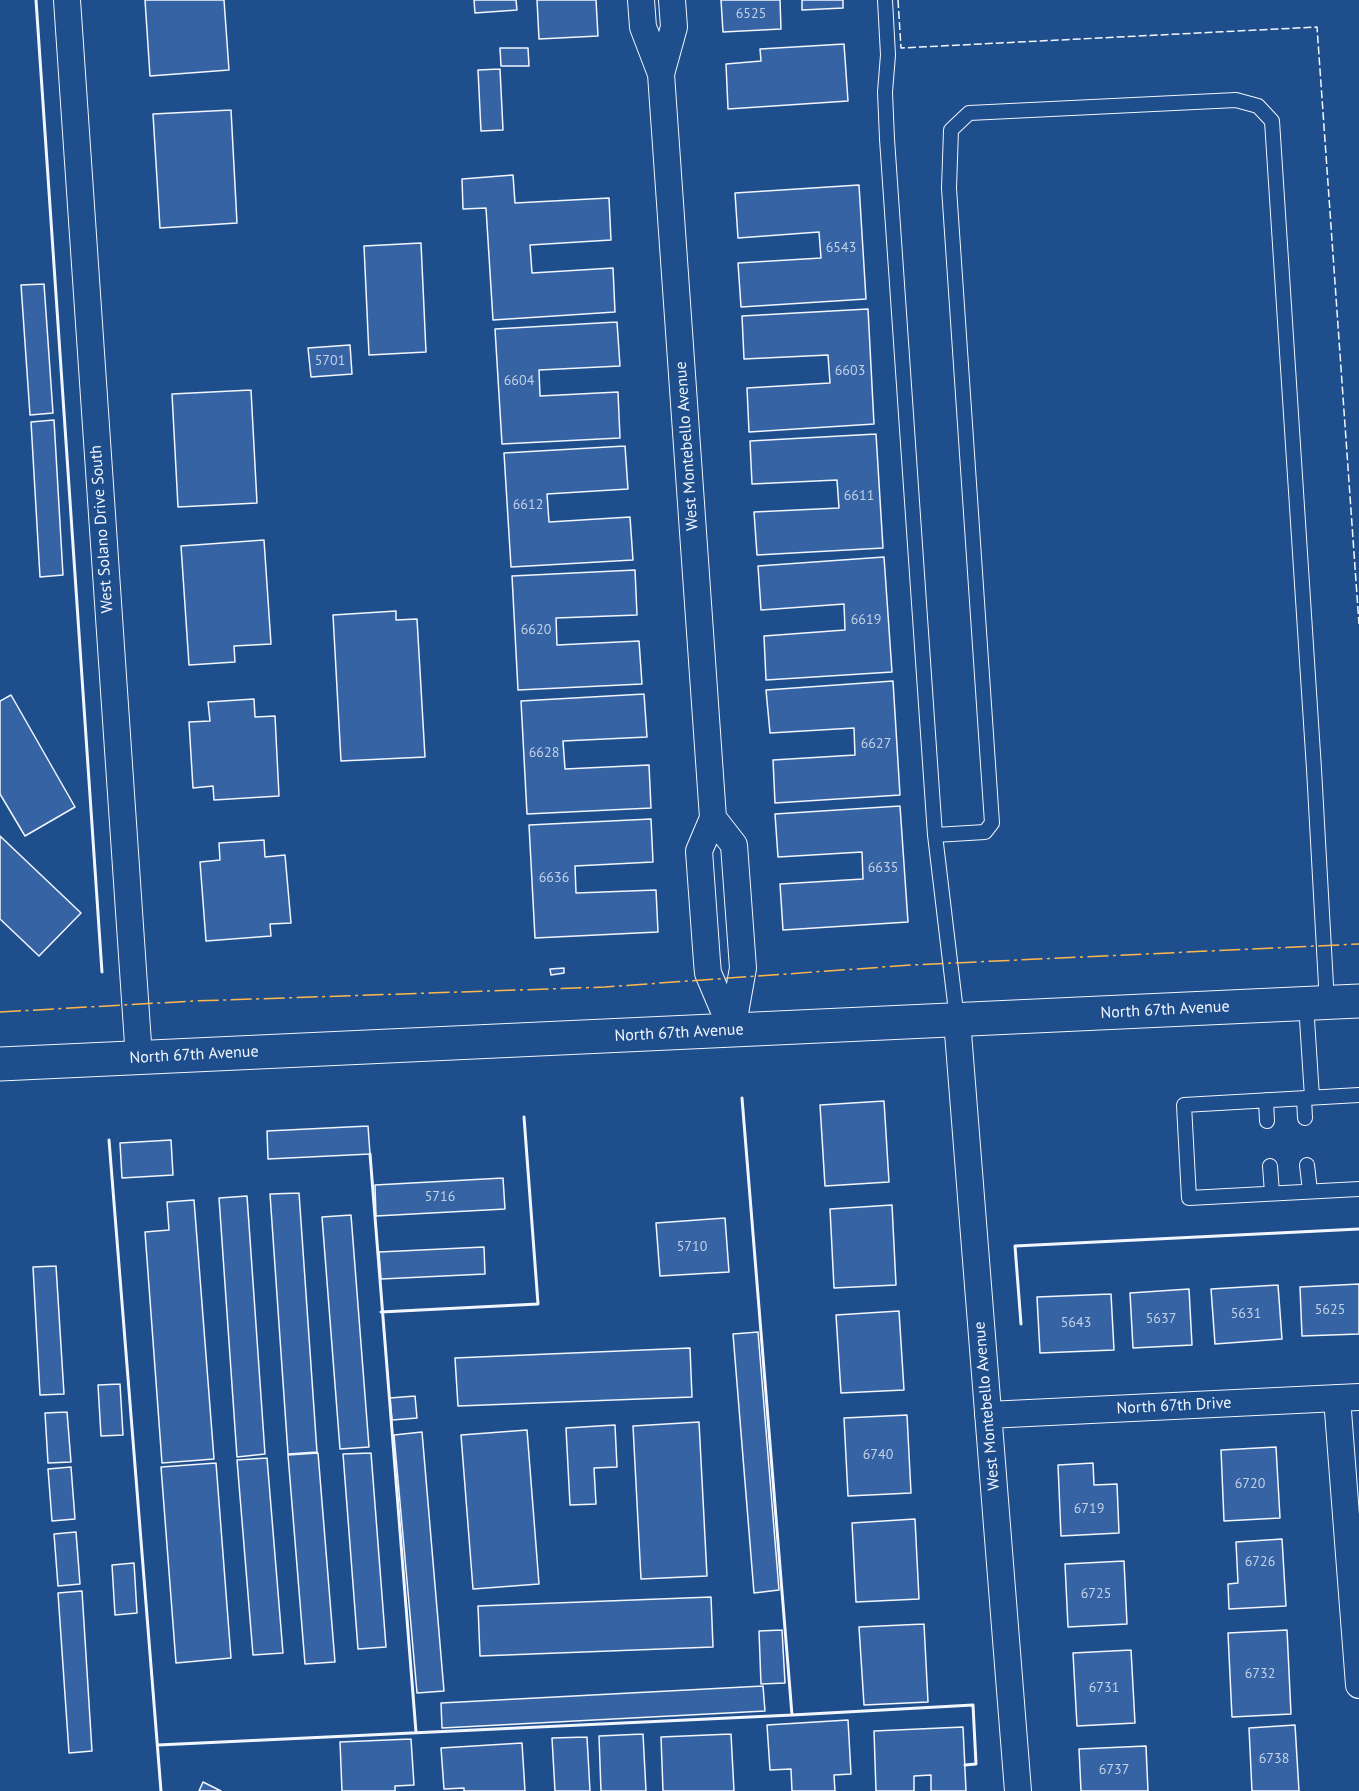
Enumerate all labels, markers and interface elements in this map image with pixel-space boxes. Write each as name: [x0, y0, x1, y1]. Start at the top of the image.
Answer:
house number: 6525: [736, 6, 766, 22]
house number: 6543: [826, 240, 856, 256]
house number: 5701: [315, 353, 345, 369]
street label: West Montebello Avenue: [672, 361, 702, 531]
house number: 6603: [835, 363, 865, 379]
house number: 6604: [504, 373, 534, 389]
street label: West Solano Drive South: [87, 444, 117, 614]
house number: 6611: [844, 488, 874, 504]
house number: 6612: [513, 497, 543, 513]
house number: 6619: [851, 612, 881, 628]
house number: 6620: [521, 622, 551, 638]
house number: 6627: [861, 736, 891, 752]
house number: 6628: [529, 745, 559, 761]
house number: 6635: [868, 860, 898, 876]
house number: 6636: [539, 870, 569, 886]
street label: North 67th Avenue: [1100, 997, 1230, 1023]
street label: North 67th Avenue: [614, 1020, 744, 1046]
street label: North 67th Avenue: [129, 1042, 259, 1068]
house number: 5716: [425, 1189, 455, 1205]
house number: 5710: [677, 1239, 707, 1255]
house number: 5625: [1315, 1302, 1345, 1318]
house number: 5631: [1231, 1306, 1261, 1322]
house number: 5637: [1146, 1311, 1176, 1327]
house number: 5643: [1061, 1315, 1091, 1331]
street label: West Montebello Avenue: [970, 1321, 1004, 1491]
street label: North 67th Drive: [1116, 1393, 1232, 1419]
house number: 6740: [863, 1447, 893, 1463]
house number: 6720: [1235, 1476, 1265, 1492]
house number: 6719: [1074, 1501, 1104, 1517]
house number: 6726: [1245, 1554, 1275, 1570]
house number: 6725: [1081, 1586, 1111, 1602]
house number: 6732: [1245, 1666, 1275, 1682]
house number: 6731: [1089, 1680, 1119, 1696]
house number: 6738: [1259, 1751, 1289, 1767]
house number: 6737: [1099, 1762, 1129, 1778]

